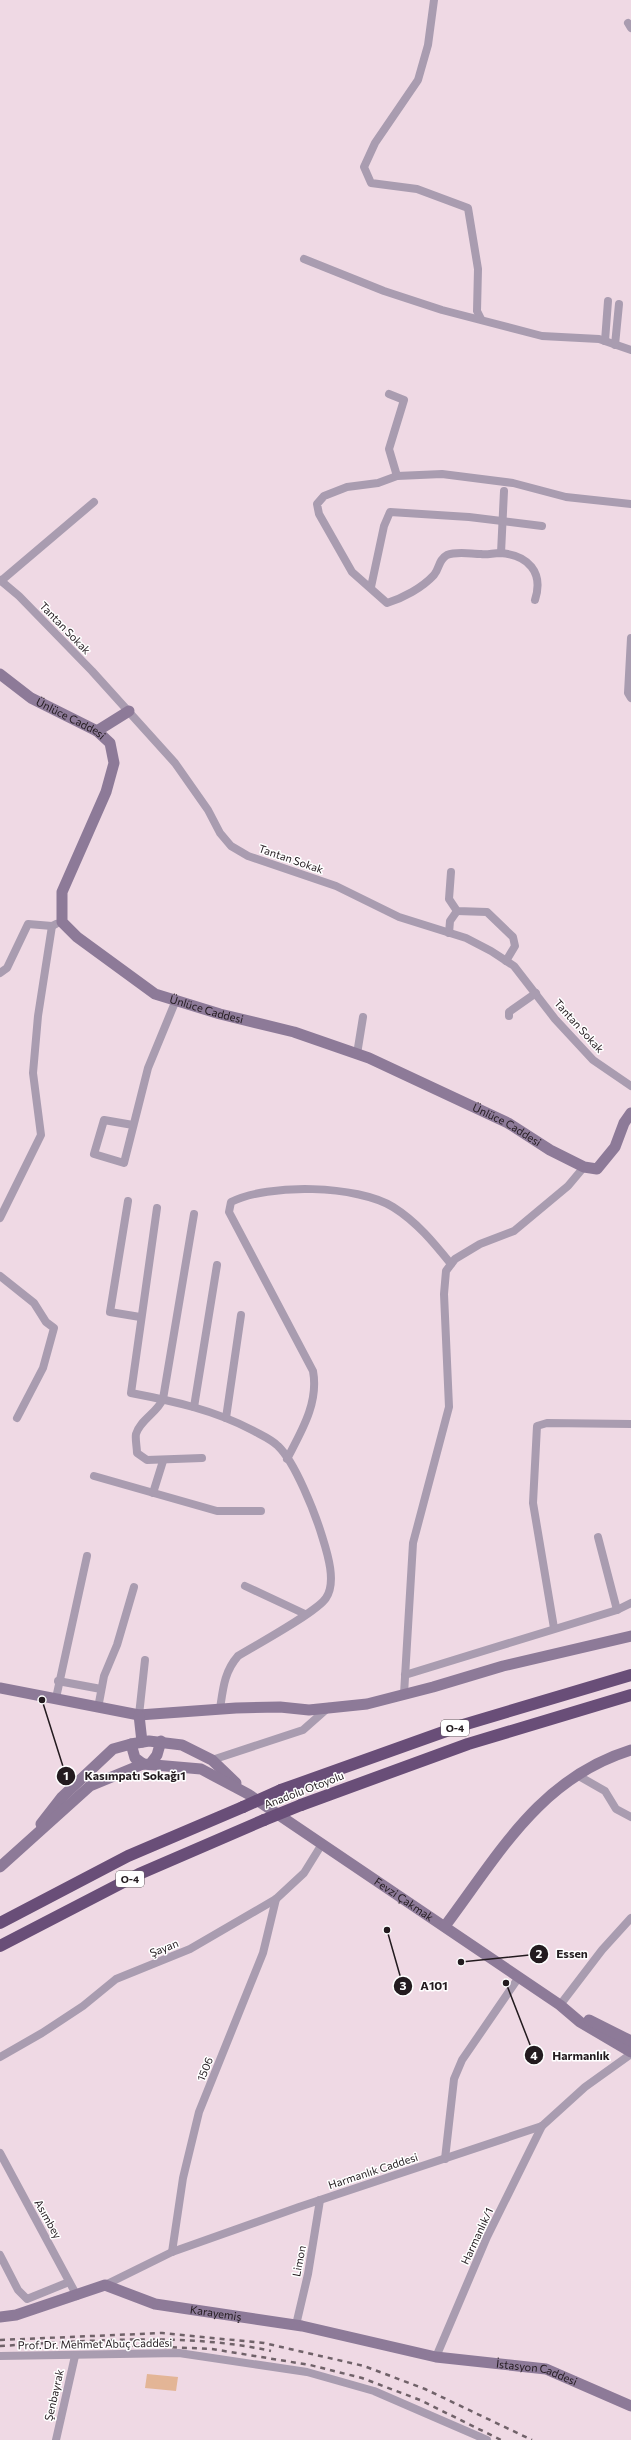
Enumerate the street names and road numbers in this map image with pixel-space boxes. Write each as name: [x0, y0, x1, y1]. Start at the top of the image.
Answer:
street label: Tantan Sokak: [37, 599, 94, 656]
street label: Ünlüce Caddesi: [34, 694, 109, 742]
street label: Tantan Sokak: [257, 841, 325, 876]
street label: Ünlüce Caddesi: [168, 991, 245, 1026]
street label: Tantan Sokak: [552, 996, 607, 1055]
street label: Ünlüce Caddesi: [471, 1099, 544, 1149]
road number: O-4: [441, 1720, 469, 1736]
street label: Anadolu Otoyolu: [262, 1768, 346, 1811]
road number: O-4: [116, 1871, 144, 1887]
street label: Fevzi Çakmak: [372, 1874, 436, 1924]
street label: Şayan: [148, 1936, 180, 1959]
street label: 1506: [194, 2055, 215, 2083]
street label: Harmanlık Caddesi: [326, 2150, 419, 2191]
street label: Asımbey: [32, 2197, 65, 2241]
street label: Harmanlık/1: [458, 2205, 495, 2266]
street label: Limon: [289, 2244, 308, 2278]
street label: Karayemiş: [189, 2302, 242, 2323]
street label: Prof. Dr. Mehmet Abuç Caddesi: [18, 2336, 173, 2351]
street label: İstasyon Caddesi: [496, 2356, 580, 2388]
street label: Şenbayrak: [41, 2368, 66, 2422]

